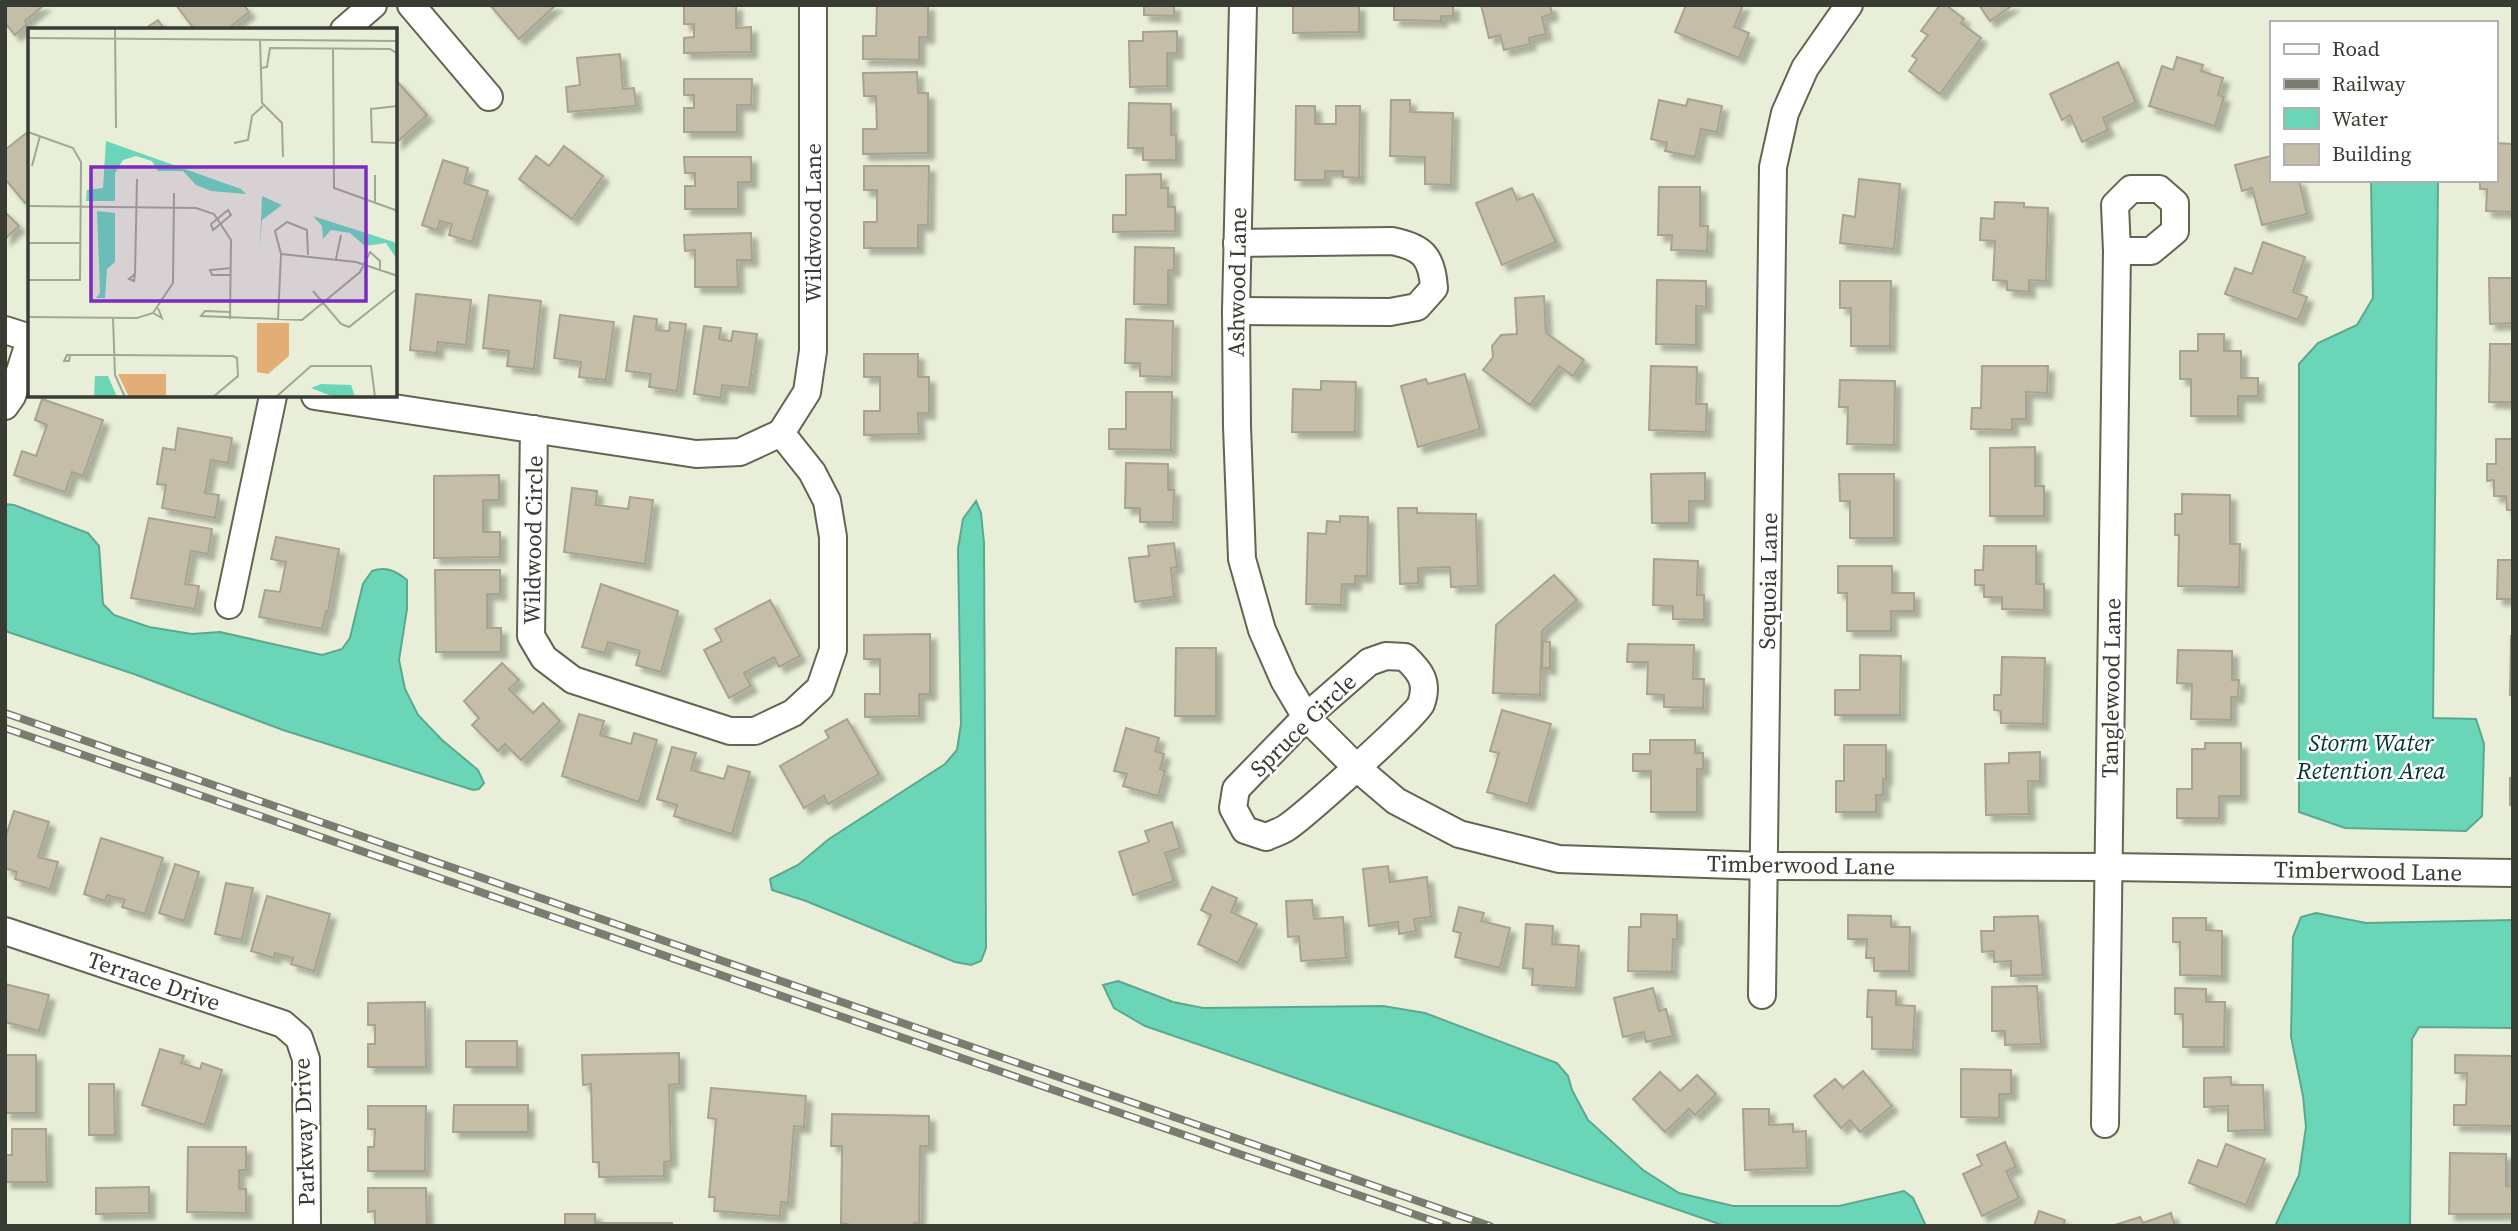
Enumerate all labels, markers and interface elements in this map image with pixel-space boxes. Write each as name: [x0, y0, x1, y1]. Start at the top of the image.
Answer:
legend: [2270, 21, 2497, 182]
inset map: [28, 28, 397, 397]
text: Road: [2332, 34, 2380, 63]
text: Railway: [2332, 69, 2406, 98]
text: Water: [2332, 104, 2388, 133]
text: Building: [2332, 139, 2411, 168]
street label: Wildwood Lane: [797, 143, 829, 303]
street label: Ashwood Lane: [1220, 207, 1254, 357]
street label: Wildwood Circle: [516, 455, 550, 625]
street label: Sequoia Lane: [1751, 512, 1785, 650]
street label: Tanglewood Lane: [2093, 598, 2129, 778]
street label: Spruce Circle: [1243, 666, 1363, 784]
water label: Storm Water Retention Area: [2296, 726, 2446, 787]
street label: Timberwood Lane: [1707, 847, 1895, 883]
street label: Timberwood Lane: [2274, 853, 2462, 889]
street label: Terrace Drive: [83, 943, 225, 1019]
street label: Parkway Drive: [285, 1057, 323, 1207]

